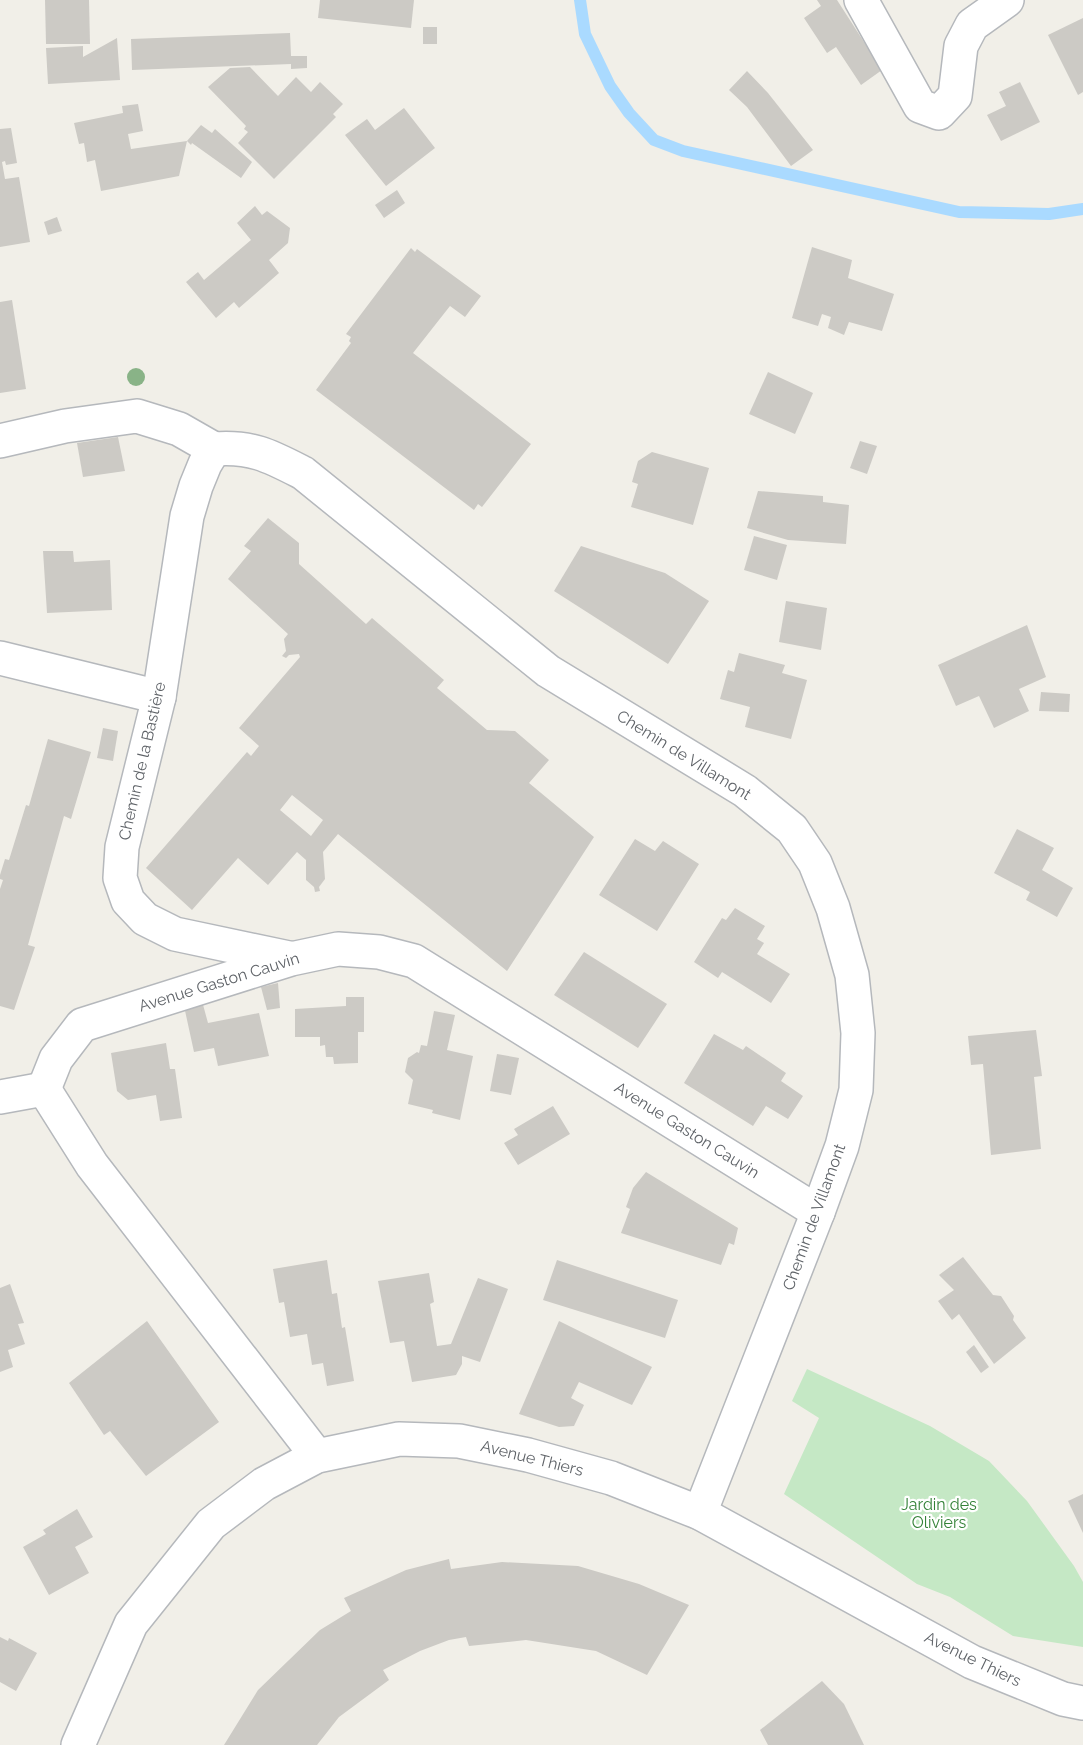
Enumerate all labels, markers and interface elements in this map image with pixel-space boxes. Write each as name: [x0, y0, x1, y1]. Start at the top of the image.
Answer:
street label: Chemin de la Bastière: [115, 680, 169, 842]
street label: Chemin de Villamont: [613, 706, 755, 804]
street label: Avenue Gaston Cauvin: [136, 949, 302, 1015]
street label: Avenue Gaston Cauvin: [611, 1078, 763, 1182]
street label: Chemin de Villamont: [779, 1140, 850, 1293]
street label: Avenue Thiers: [479, 1436, 586, 1480]
park label: Jardin des Oliviers: [901, 1495, 977, 1532]
street label: Avenue Thiers: [922, 1627, 1025, 1691]

